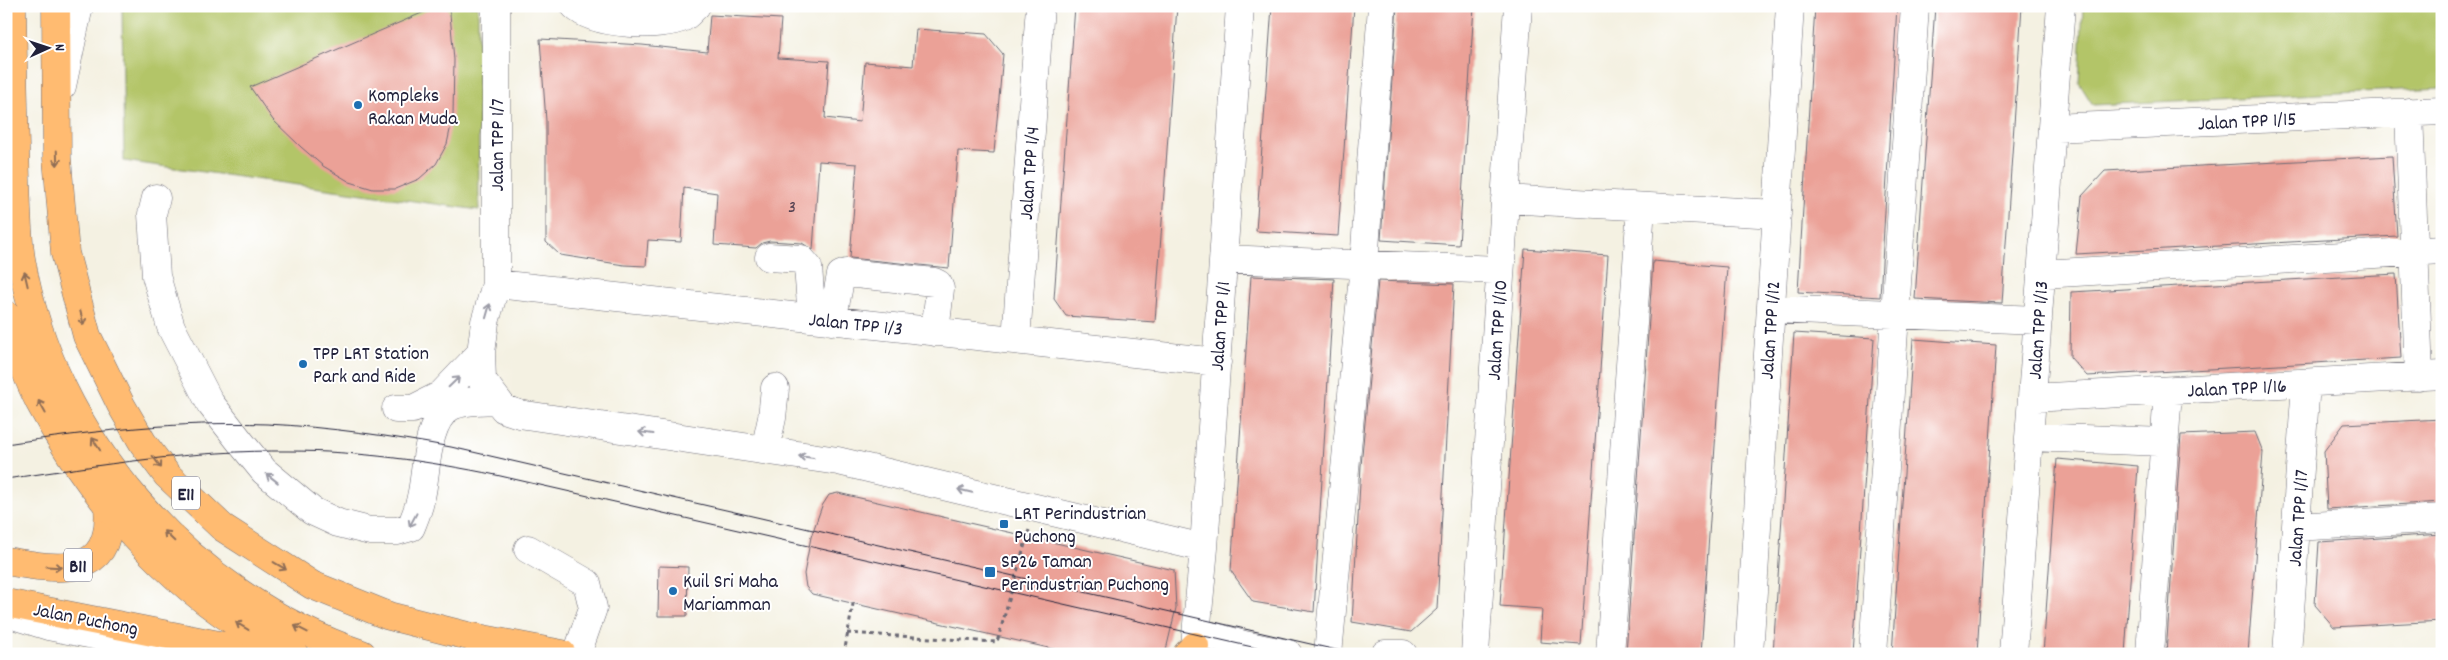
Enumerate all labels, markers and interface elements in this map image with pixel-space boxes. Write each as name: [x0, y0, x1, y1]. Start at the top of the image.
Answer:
north arrow: [22, 22, 72, 72]
text: N: [49, 43, 69, 51]
place label: Kompleks Rakan Muda: [368, 83, 458, 134]
street label: Jalan TPP 1/7: [485, 98, 513, 192]
marker: Kompleks Rakan Muda: [352, 99, 364, 111]
street label: Jalan TPP 1/15: [2197, 106, 2297, 140]
street label: Jalan TPP 1/4: [1014, 125, 1048, 221]
one-way arrow: [52, 150, 62, 166]
house number: 3: [788, 196, 796, 221]
one-way arrow: [21, 272, 30, 288]
street label: Jalan TPP 1/10: [1482, 279, 1516, 381]
street label: Jalan TPP 1/1: [1205, 280, 1239, 372]
street label: Jalan TPP 1/12: [1755, 280, 1789, 380]
street label: Jalan TPP 1/13: [2023, 280, 2057, 380]
one-way arrow: [484, 304, 494, 320]
street label: Jalan TPP 1/3: [807, 307, 904, 345]
one-way arrow: [78, 309, 87, 325]
place label: TPP LRT Station Park and Ride: [313, 341, 429, 392]
marker: TPP LRT Station Park and Ride: [297, 358, 309, 370]
street label: Jalan TPP 1/16: [2187, 373, 2288, 407]
one-way arrow: [448, 376, 460, 388]
one-way arrow: [37, 401, 47, 415]
one-way arrow: [638, 427, 654, 437]
one-way arrow: [90, 438, 100, 452]
one-way arrow: [799, 451, 815, 461]
one-way arrow: [151, 454, 162, 468]
street label: Jalan TPP 1/17: [2283, 469, 2317, 568]
one-way arrow: [266, 472, 279, 483]
road number: E11: [172, 476, 200, 509]
one-way arrow: [958, 486, 974, 495]
place label: LRT Perindustrian Puchong: [1014, 501, 1146, 552]
one-way arrow: [408, 512, 418, 527]
marker: LRT Perindustrian Puchong: [998, 518, 1010, 530]
one-way arrow: [163, 529, 175, 542]
road number: B11: [64, 548, 92, 582]
place label: SP26 Taman Perindustrian Puchong: [1001, 549, 1169, 600]
one-way arrow: [272, 561, 286, 571]
one-way arrow: [46, 563, 62, 572]
marker: SP26 Taman Perindustrian Puchong: [983, 565, 997, 579]
place label: Kuil Sri Maha Mariamman: [683, 569, 779, 620]
marker: Kuil Sri Maha Mariamman: [667, 585, 679, 597]
street label: Jalan Puchong: [31, 597, 140, 645]
one-way arrow: [236, 621, 250, 631]
one-way arrow: [294, 624, 309, 633]

